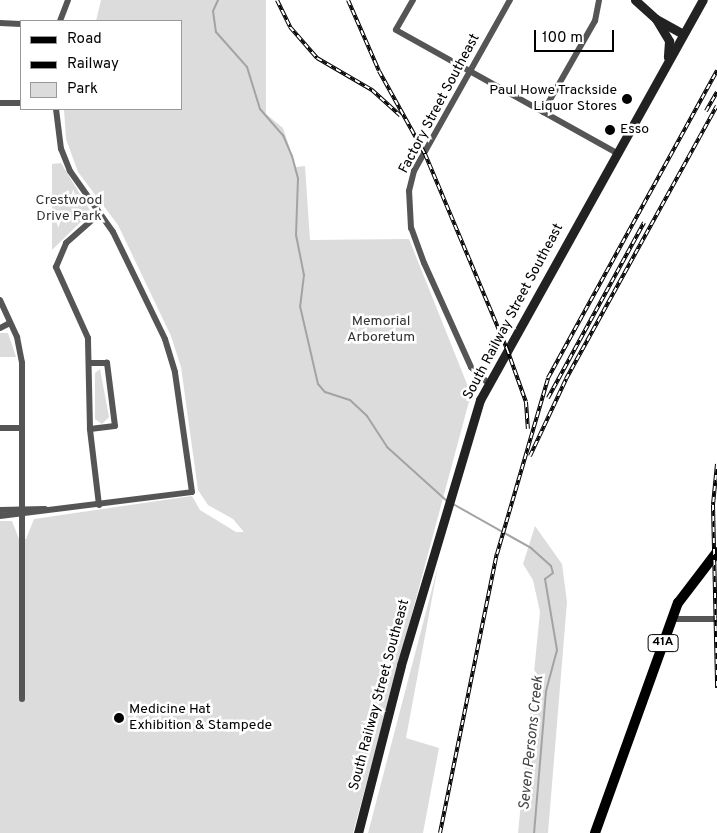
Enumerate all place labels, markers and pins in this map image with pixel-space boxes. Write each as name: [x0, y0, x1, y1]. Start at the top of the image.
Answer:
place label: Paul Howe Trackside Liquor Stores: [489, 83, 617, 115]
marker: Paul Howe Trackside Liquor Stores: [621, 93, 633, 105]
place label: Esso: [620, 122, 649, 138]
marker: Esso: [604, 124, 616, 136]
place label: Medicine Hat Exhibition & Stampede: [129, 702, 272, 734]
marker: Medicine Hat Exhibition & Stampede: [113, 712, 125, 724]

